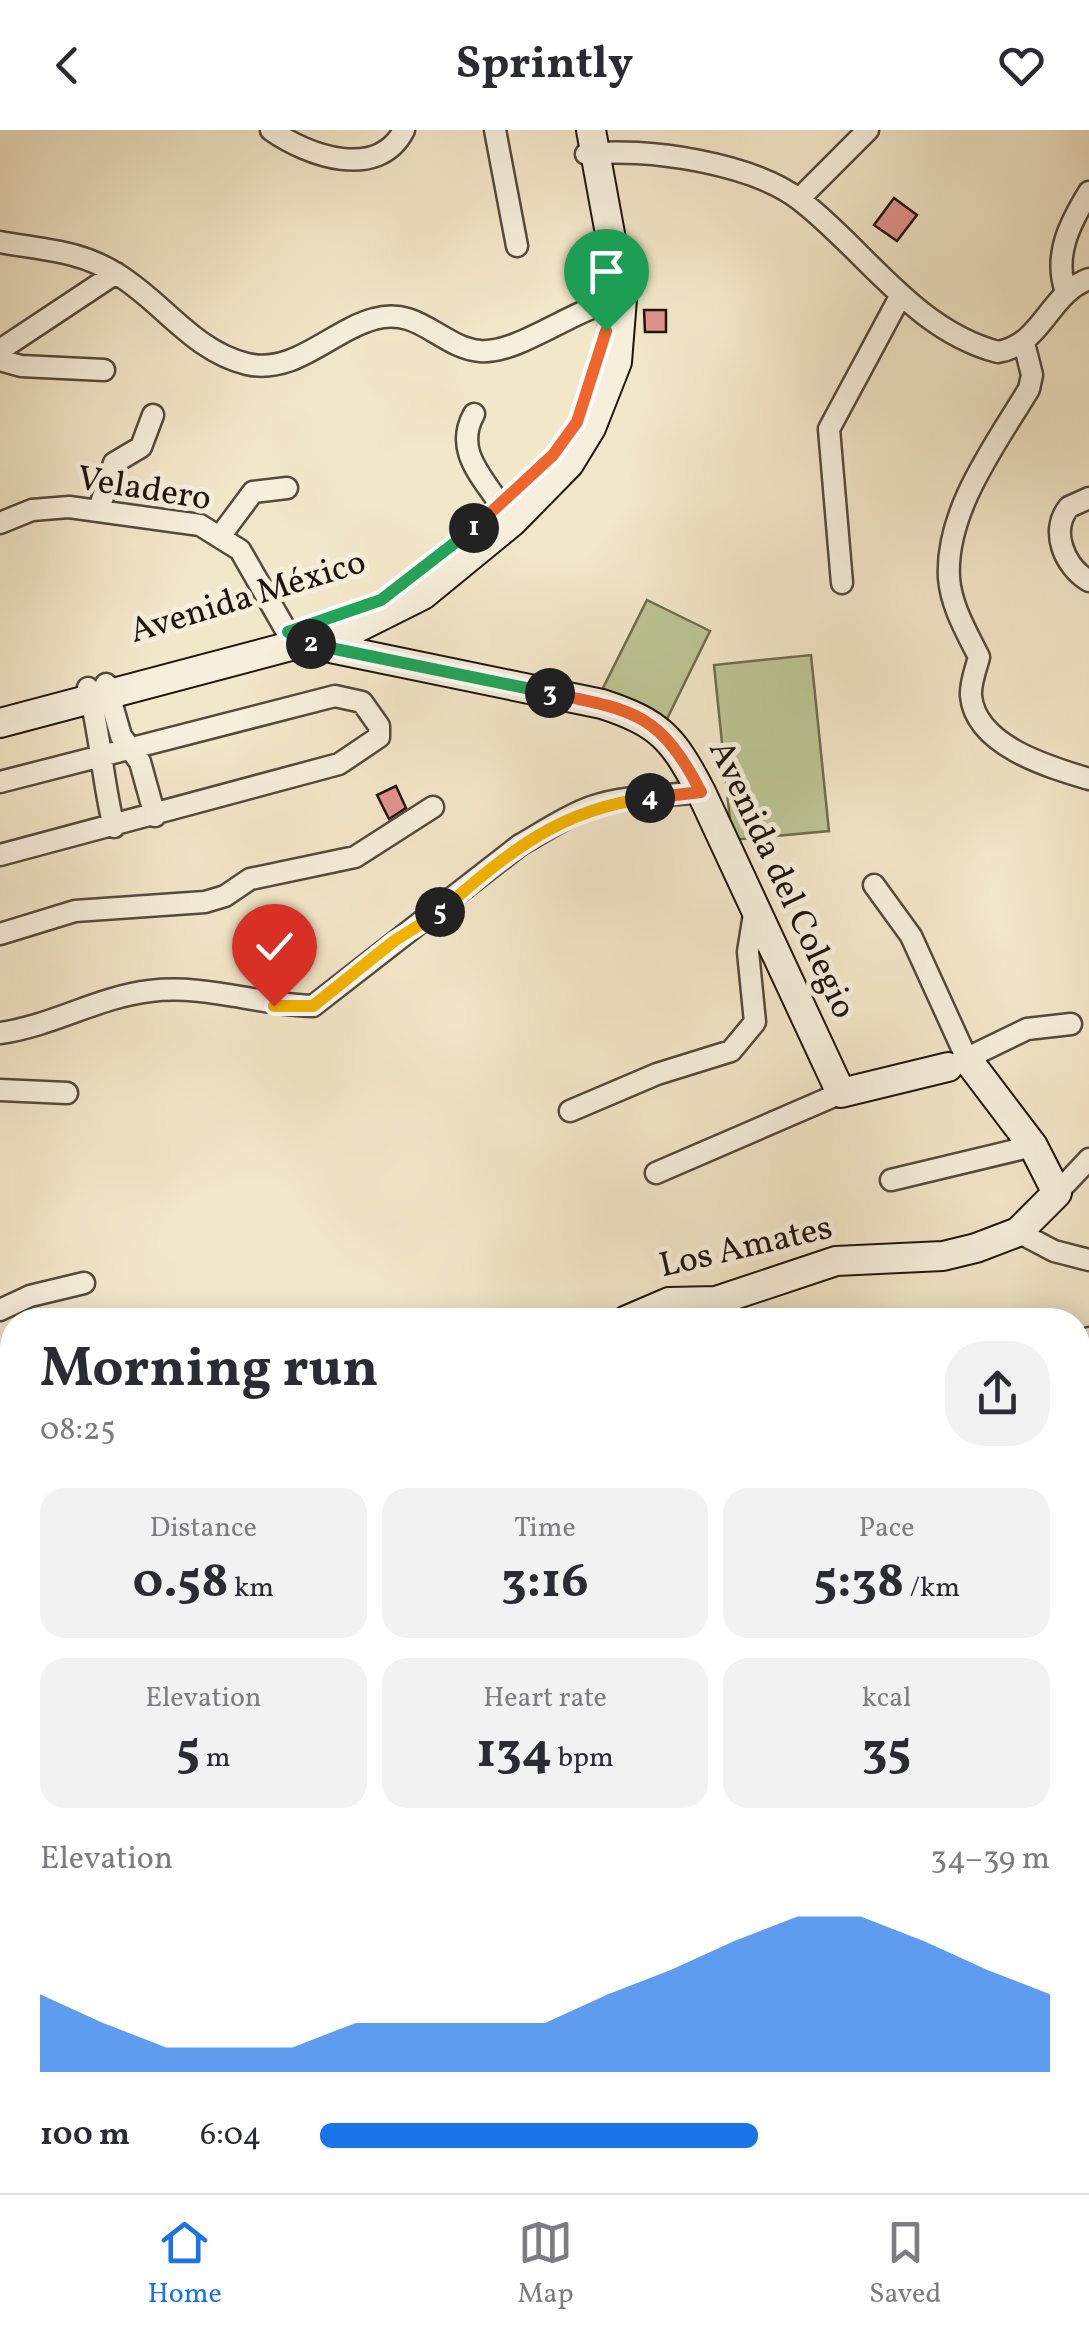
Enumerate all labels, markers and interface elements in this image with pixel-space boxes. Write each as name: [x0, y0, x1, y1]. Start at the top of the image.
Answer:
text: Sprintly: [456, 34, 633, 97]
icon: back: [40, 38, 95, 93]
icon: heart: [994, 38, 1049, 93]
pin: [564, 229, 649, 332]
icon: arrive: [579, 244, 634, 299]
street label: Veladero: [74, 456, 214, 524]
pin: 1: [449, 503, 499, 553]
text: 1: [468, 508, 480, 547]
street label: Avenida México: [124, 539, 372, 657]
pin: 2: [286, 619, 336, 669]
text: 2: [304, 624, 318, 663]
pin: 3: [525, 668, 575, 718]
text: 3: [543, 673, 557, 712]
street label: Avenida del Colegio: [695, 733, 867, 1027]
pin: 4: [625, 773, 675, 823]
text: 4: [642, 778, 658, 817]
pin: 5: [415, 887, 465, 937]
text: 5: [433, 892, 447, 931]
pin: [232, 904, 317, 1007]
icon: check: [247, 919, 302, 974]
street label: Los Amates: [655, 1205, 837, 1291]
text: Morning run: [40, 1333, 379, 1409]
button: share: [945, 1341, 1050, 1446]
text: 08:25: [40, 1409, 116, 1453]
text: Distance: [150, 1509, 257, 1548]
text: Time: [514, 1509, 576, 1548]
text: Pace: [859, 1509, 915, 1548]
text: 0.58: [133, 1548, 228, 1618]
text: 3:16: [501, 1548, 589, 1618]
text: 5:38: [813, 1548, 904, 1618]
text: km: [228, 1569, 274, 1608]
text: /km: [904, 1569, 960, 1608]
text: Elevation: [145, 1679, 262, 1718]
text: Heart rate: [483, 1679, 607, 1718]
text: kcal: [862, 1679, 912, 1718]
text: 5: [176, 1718, 200, 1788]
text: 134: [476, 1718, 552, 1788]
text: 35: [862, 1718, 911, 1788]
text: m: [200, 1739, 231, 1778]
text: bpm: [552, 1739, 614, 1778]
text: Elevation: [40, 1838, 173, 1882]
text: 34–39 m: [931, 1838, 1050, 1882]
text: 100 m: [40, 2114, 130, 2158]
text: 6:04: [200, 2114, 261, 2158]
tab: Home: [148, 2215, 222, 2314]
tab: Map: [517, 2215, 573, 2314]
tab: Saved: [869, 2215, 941, 2314]

